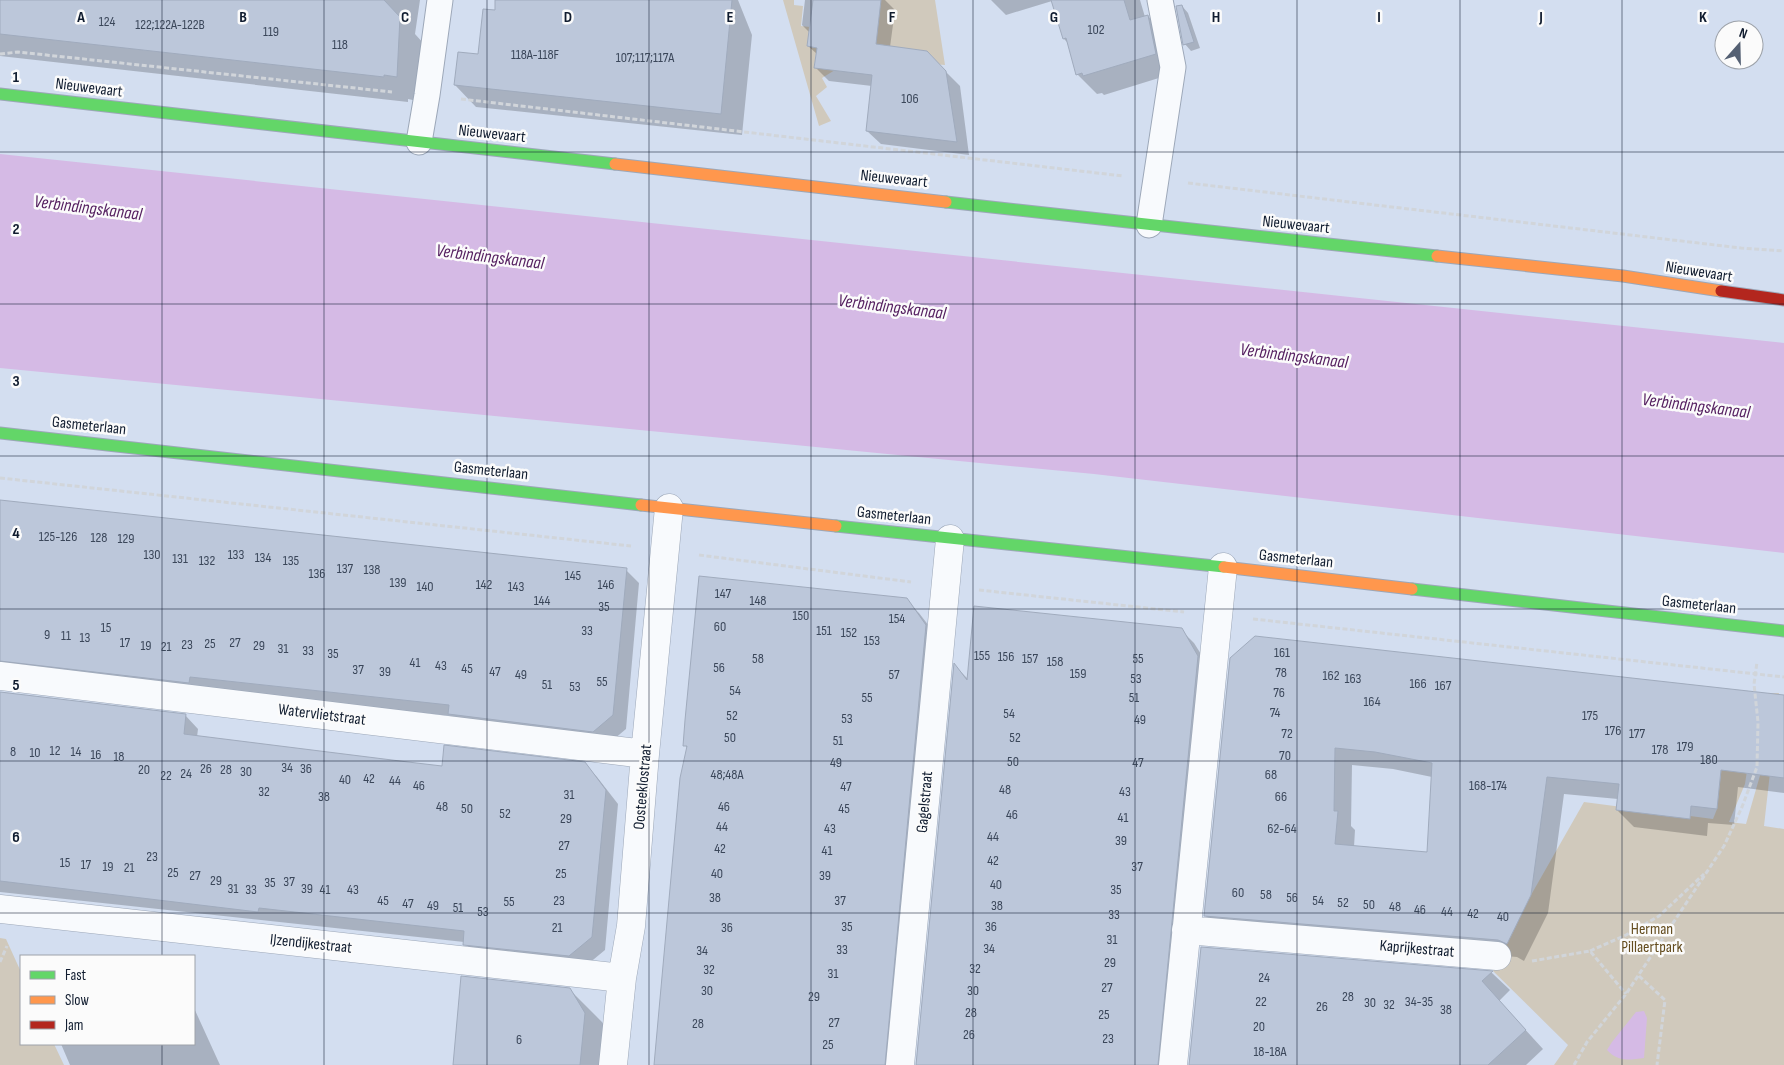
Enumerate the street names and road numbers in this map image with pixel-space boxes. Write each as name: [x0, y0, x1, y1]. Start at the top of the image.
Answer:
street label: Nieuwevaart: [54, 74, 124, 102]
street label: Nieuwevaart: [457, 121, 527, 147]
street label: Nieuwevaart: [859, 166, 929, 192]
street label: Nieuwevaart: [1261, 212, 1331, 238]
street label: Nieuwevaart: [1664, 257, 1734, 287]
street label: Gasmeterlaan: [51, 413, 127, 439]
street label: Gasmeterlaan: [453, 458, 529, 484]
street label: Gasmeterlaan: [856, 503, 932, 529]
street label: Gasmeterlaan: [1258, 546, 1334, 572]
street label: Gasmeterlaan: [1661, 592, 1737, 618]
street label: Watervlietstraat: [277, 700, 367, 730]
street label: Oosteeklostraat: [630, 743, 656, 831]
street label: Gagelstraat: [913, 770, 937, 834]
street label: IJzendijkestraat: [269, 930, 353, 958]
street label: Kaprijkestraat: [1379, 936, 1455, 962]

